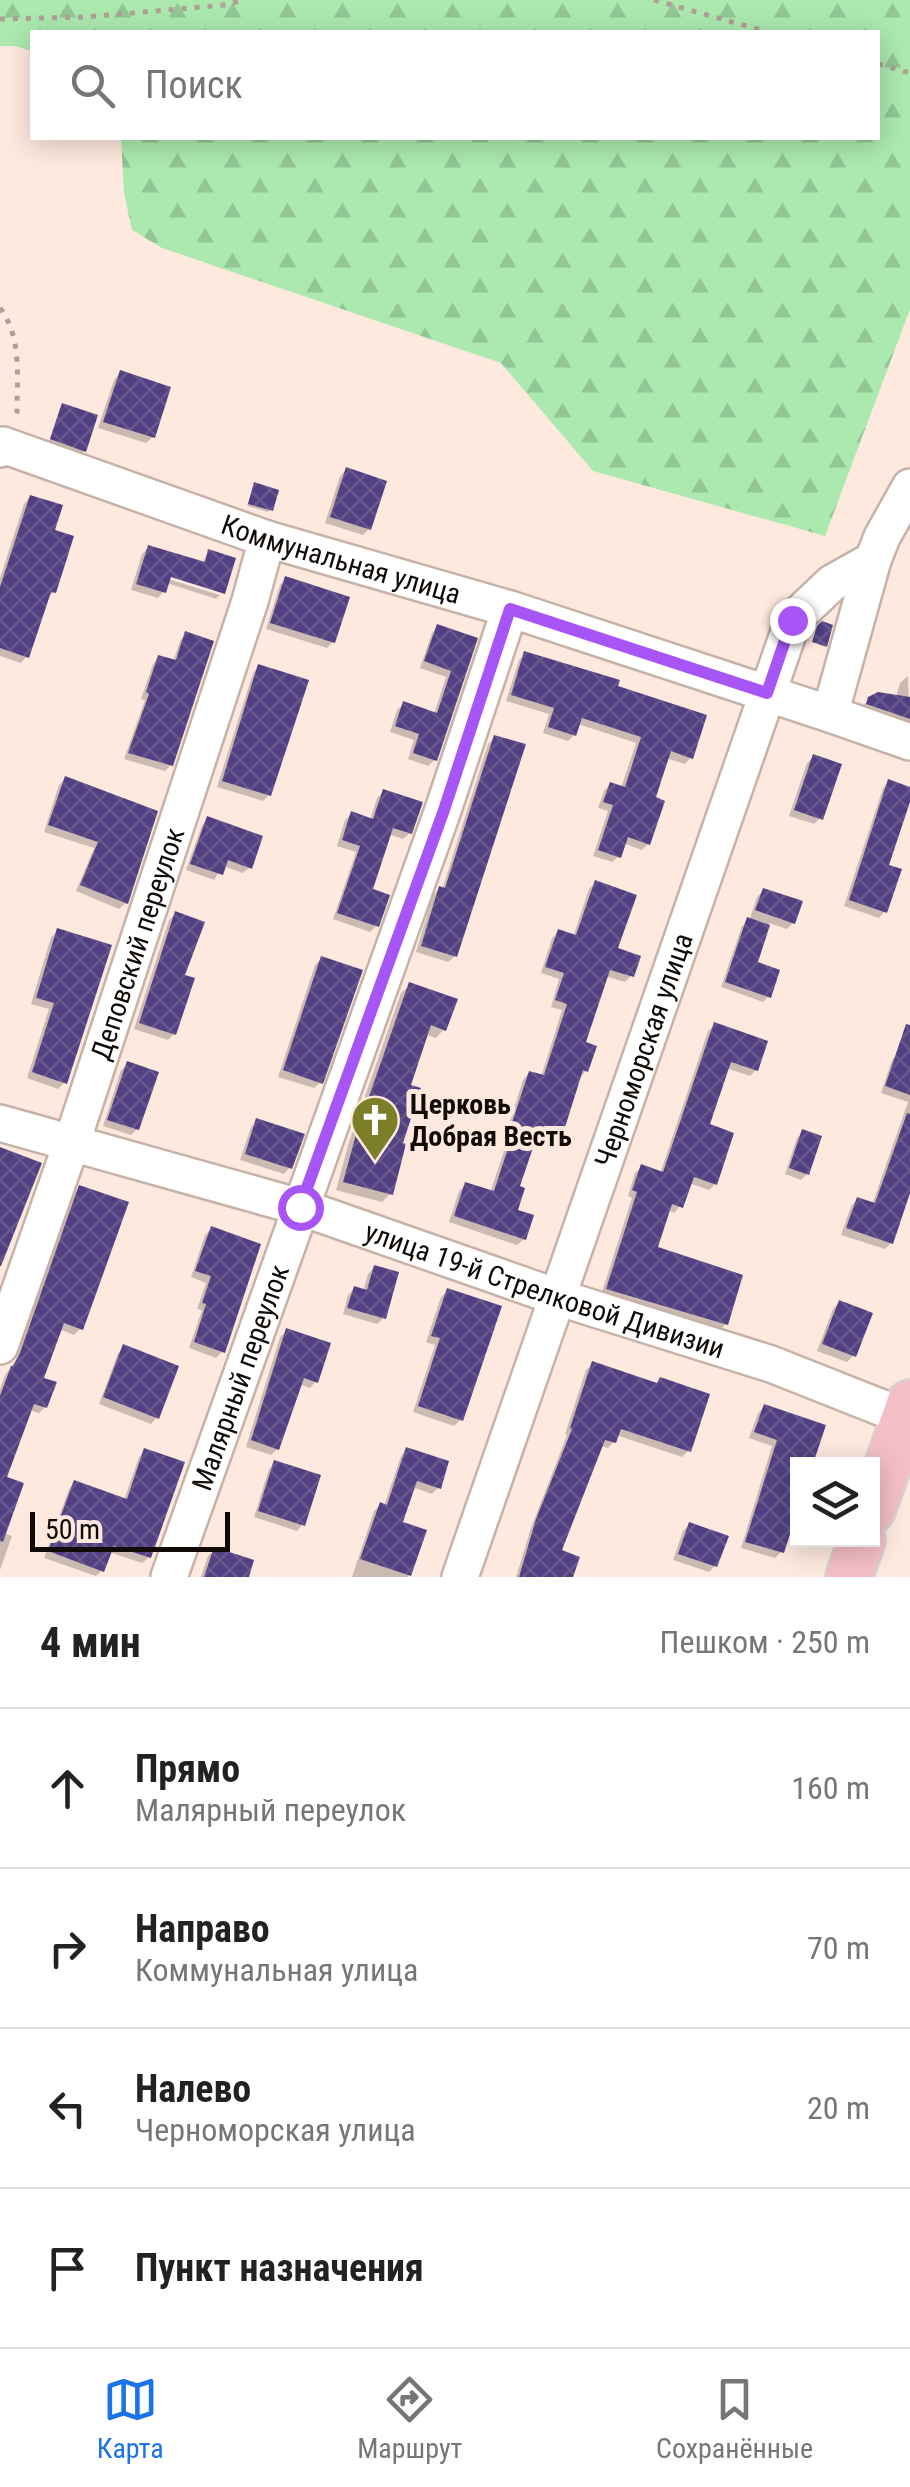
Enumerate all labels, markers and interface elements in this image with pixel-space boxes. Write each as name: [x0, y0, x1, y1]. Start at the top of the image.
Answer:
search box: [30, 30, 880, 140]
icon: search: [65, 58, 120, 113]
text: Поиск: [145, 63, 243, 107]
street label: Коммунальная улица: [217, 508, 464, 611]
route end: [770, 598, 816, 644]
street label: Деповский переулок: [84, 824, 191, 1064]
street label: Черноморская улица: [588, 929, 700, 1172]
place label: Церковь Добрая Весть: [410, 1088, 572, 1153]
church icon: Церковь Добрая Весть: [349, 1094, 401, 1162]
route start: [278, 1185, 324, 1231]
street label: улица 19-й Стрелковой Дивизии: [360, 1215, 728, 1365]
street label: Малярный переулок: [185, 1260, 296, 1495]
map controls: [790, 1457, 880, 1547]
button: layers: [790, 1457, 880, 1547]
scale bar: [30, 1507, 230, 1552]
text: 50 m: [45, 1513, 100, 1546]
text: 4 мин: [40, 1618, 141, 1667]
text: Пешком · 250 m: [660, 1623, 870, 1661]
text: Прямо: [135, 1747, 240, 1791]
icon: ahead: [40, 1761, 95, 1816]
text: 160 m: [791, 1769, 870, 1807]
text: Малярный переулок: [135, 1791, 406, 1829]
text: Направо: [135, 1907, 270, 1951]
icon: right: [40, 1921, 95, 1976]
text: 70 m: [807, 1929, 870, 1967]
text: Коммунальная улица: [135, 1951, 418, 1989]
text: Налево: [135, 2067, 251, 2111]
icon: left: [40, 2081, 95, 2136]
text: 20 m: [807, 2089, 870, 2127]
text: Черноморская улица: [135, 2111, 416, 2149]
icon: arrive: [40, 2241, 95, 2296]
text: Пункт назначения: [135, 2246, 424, 2290]
tab: Карта: [97, 2372, 164, 2465]
tab: Маршрут: [357, 2372, 463, 2465]
tab: Сохранённые: [656, 2372, 813, 2465]

